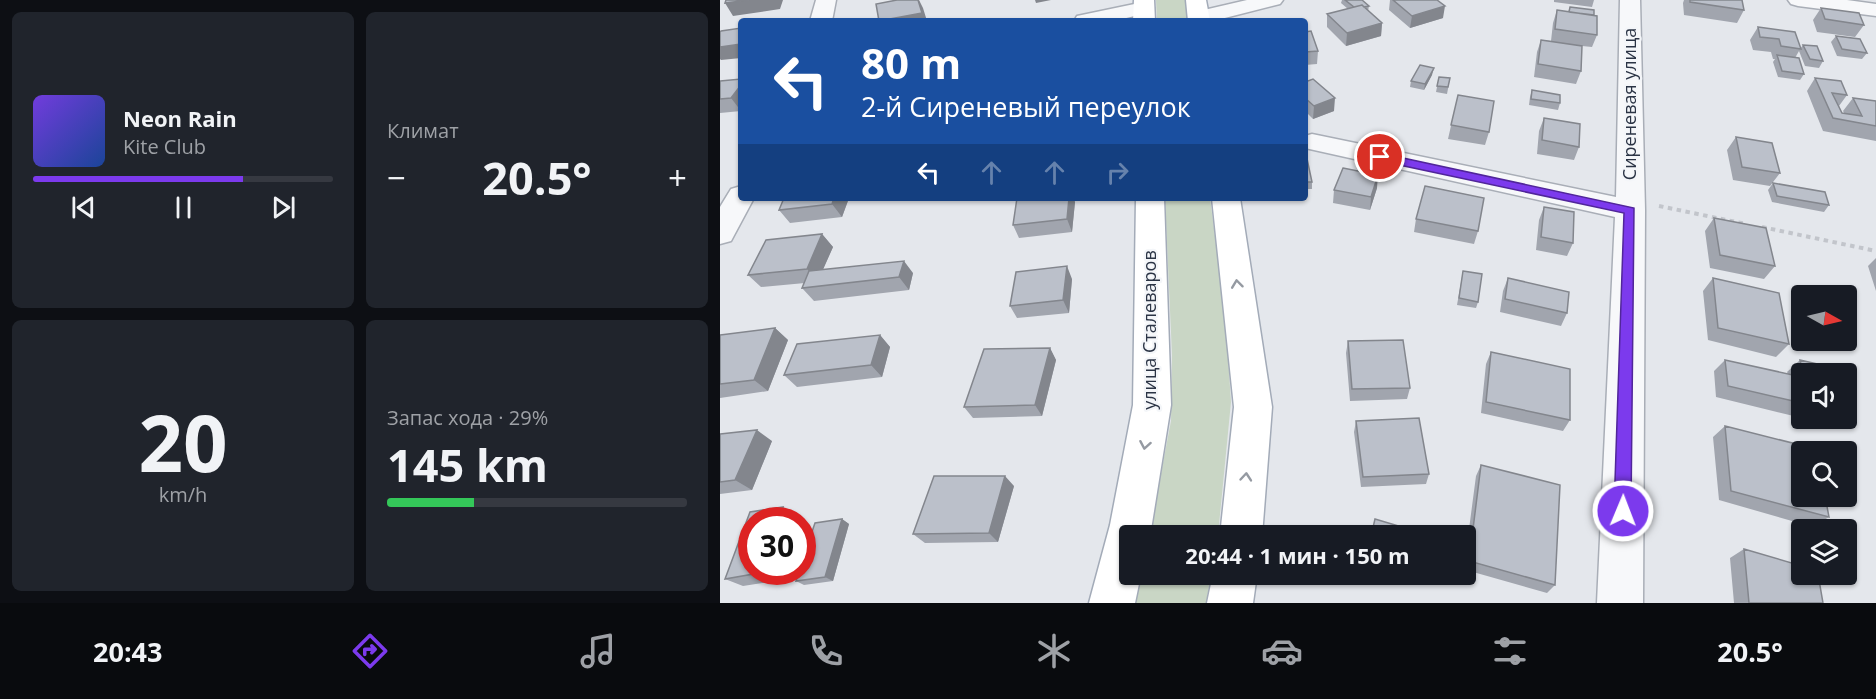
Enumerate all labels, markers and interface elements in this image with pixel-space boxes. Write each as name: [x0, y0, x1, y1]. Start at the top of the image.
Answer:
street label: Сиреневая улица: [1617, 28, 1641, 180]
text: 80 m: [861, 34, 961, 91]
icon: left: [762, 42, 840, 120]
text: 2-й Сиреневый переулок: [861, 88, 1191, 125]
text: Neon Rain: [123, 103, 237, 133]
text: Климат: [387, 117, 459, 144]
pin: [1354, 131, 1405, 182]
text: Kite Club: [123, 133, 206, 160]
icon: arrive: [1363, 140, 1396, 173]
text: 20.5°: [482, 147, 592, 208]
text: −: [387, 155, 406, 200]
text: +: [668, 155, 687, 200]
icon: left: [912, 156, 945, 189]
icon: ahead: [975, 156, 1008, 189]
icon: ahead: [1038, 156, 1071, 189]
icon: right: [1101, 156, 1134, 189]
icon: previous: [67, 191, 100, 224]
icon: pause: [167, 191, 200, 224]
icon: next: [267, 191, 300, 224]
street label: улица Сталеваров: [1137, 250, 1161, 410]
one-way arrow: [1231, 279, 1244, 288]
north arrow: [1791, 285, 1857, 351]
map controls: [1791, 285, 1857, 585]
button: sound: [1791, 363, 1857, 429]
text: 20: [138, 389, 228, 495]
text: Запас хода · 29%: [387, 404, 548, 431]
text: 145 km: [387, 434, 548, 495]
one-way arrow: [1139, 440, 1152, 450]
button: search: [1791, 441, 1857, 507]
one-way arrow: [1239, 473, 1252, 482]
position arrow: [1591, 479, 1655, 543]
text: km/h: [159, 481, 207, 508]
speed limit sign: 30: [738, 507, 816, 585]
button: layers: [1791, 519, 1857, 585]
text: 20:44 · 1 мин · 150 m: [1185, 540, 1410, 570]
icon: directions: [349, 630, 391, 672]
icon: music: [577, 630, 619, 672]
icon: phone: [805, 630, 847, 672]
icon: climate: [1033, 630, 1075, 672]
icon: car: [1261, 630, 1303, 672]
icon: filters: [1489, 630, 1531, 672]
text: 20:43: [93, 633, 163, 670]
text: 20.5°: [1717, 633, 1783, 670]

